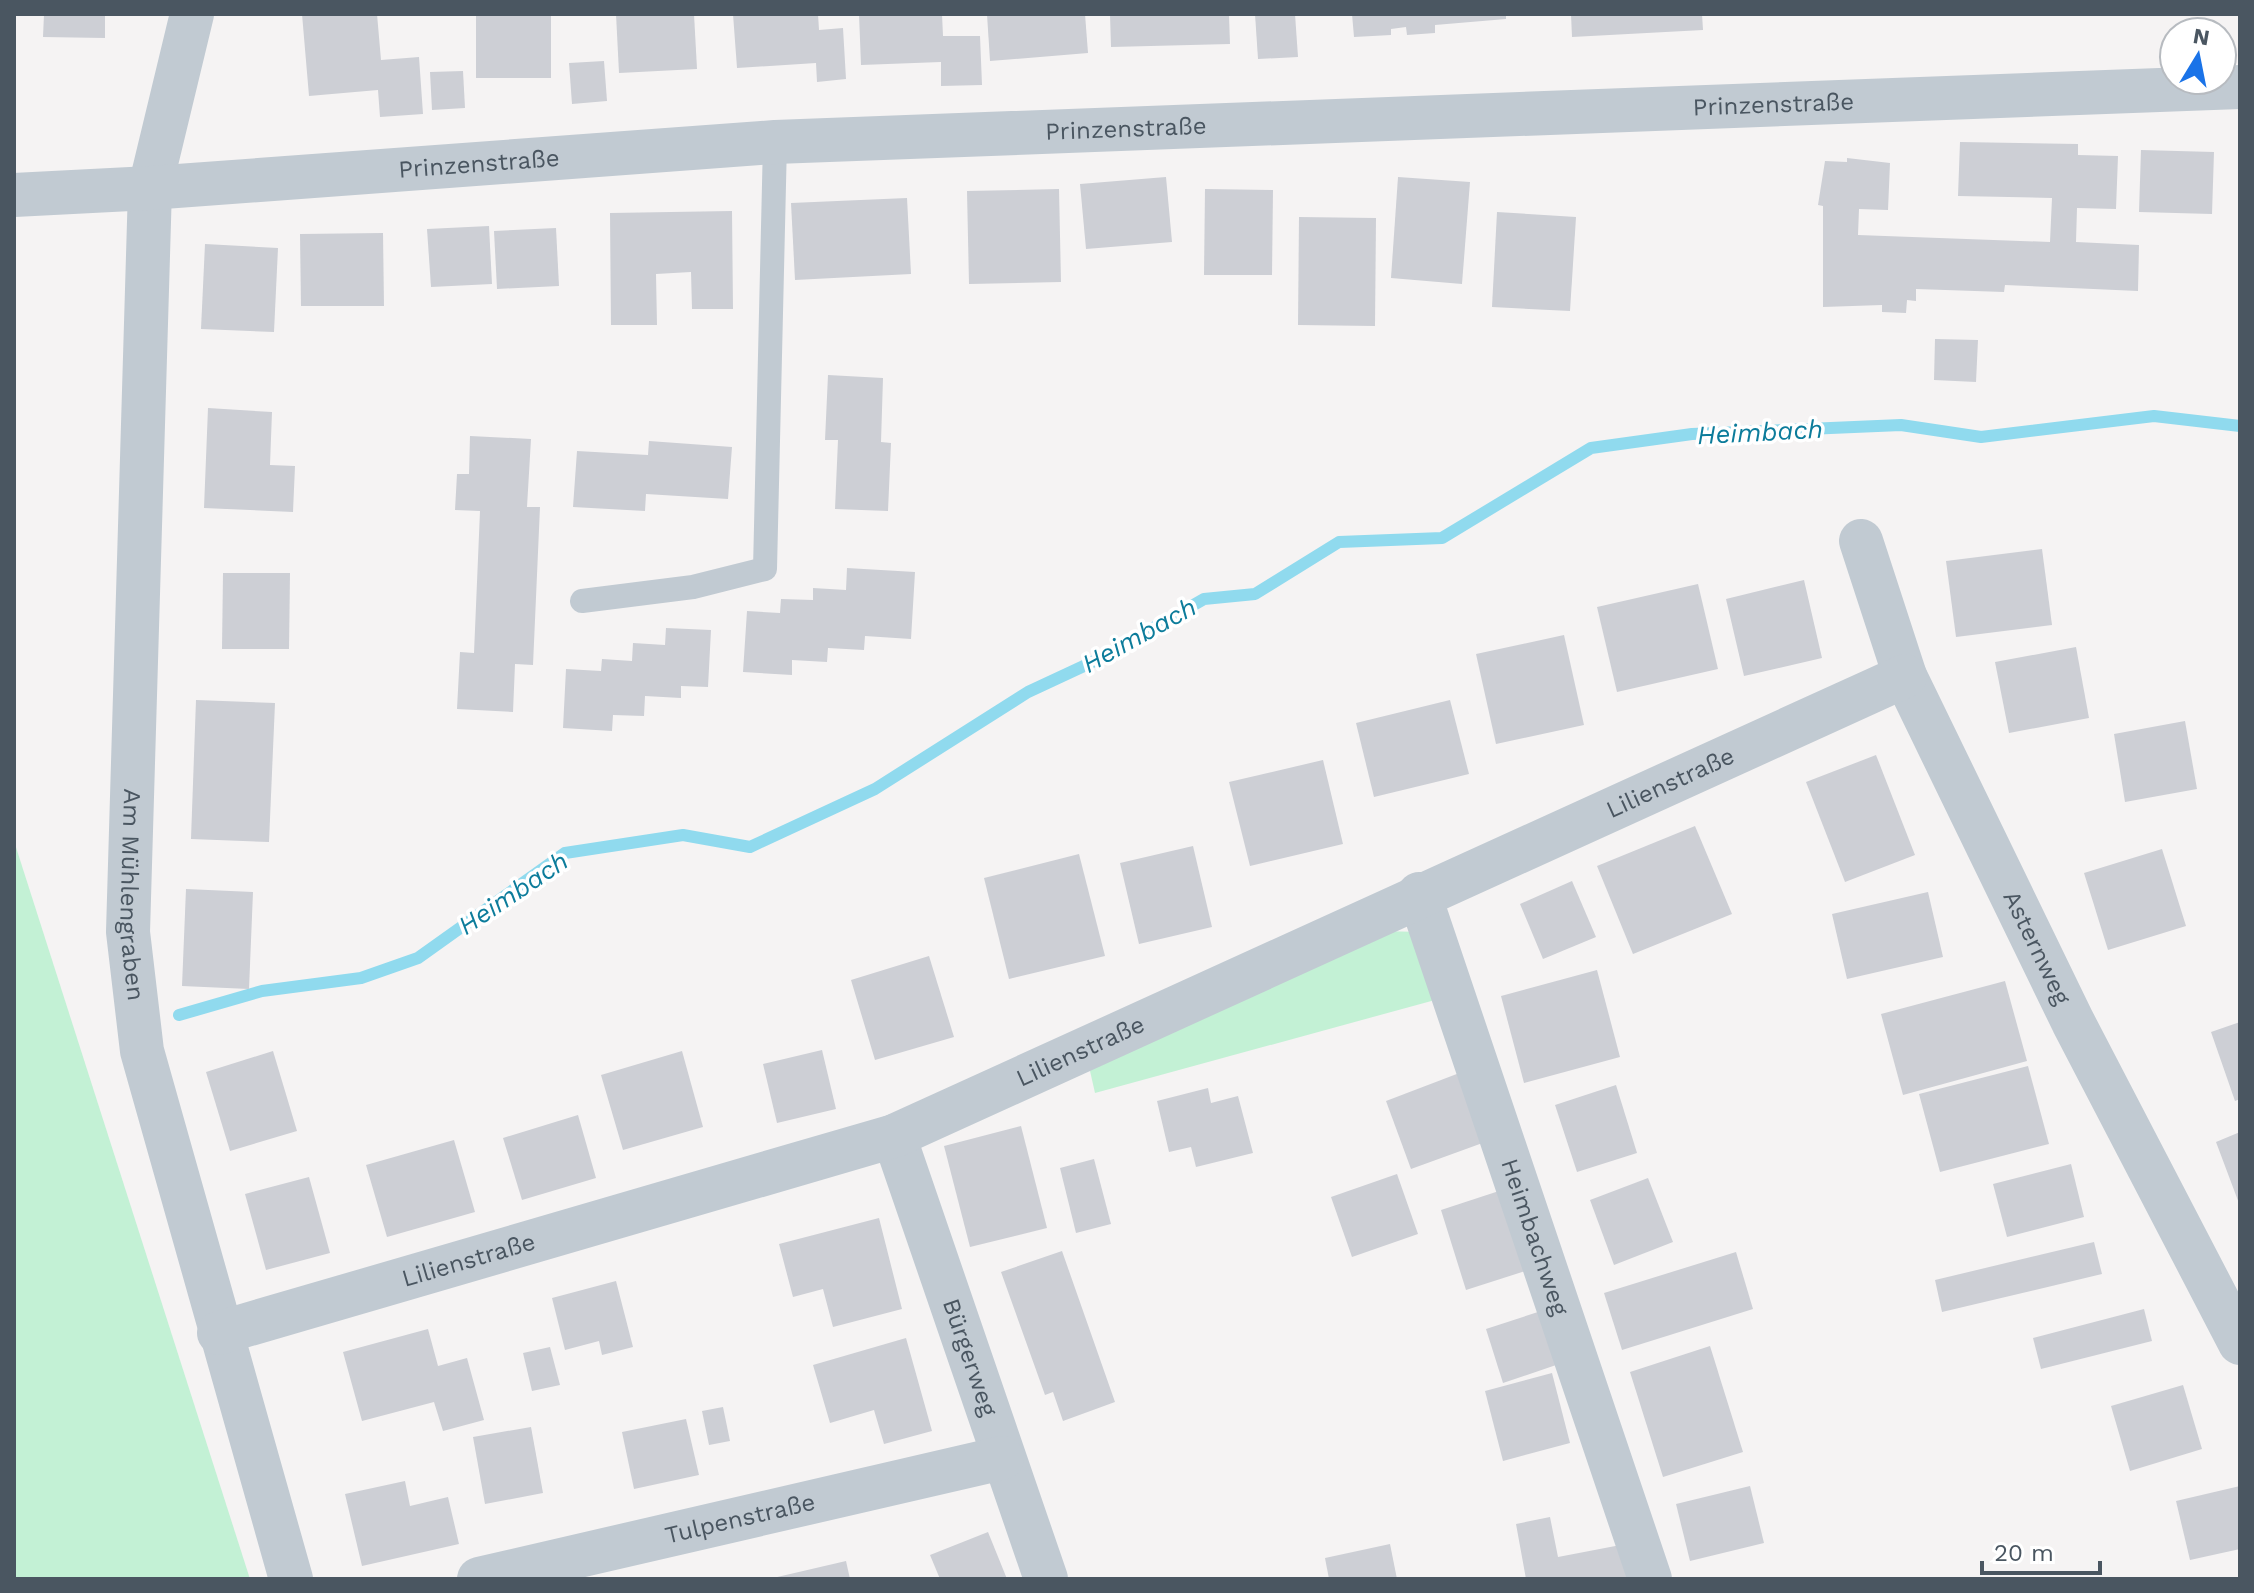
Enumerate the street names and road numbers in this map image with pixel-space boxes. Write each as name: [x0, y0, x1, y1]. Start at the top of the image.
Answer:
street label: Prinzenstraße: [1692, 87, 1855, 122]
street label: Prinzenstraße: [1045, 112, 1207, 146]
street label: Prinzenstraße: [397, 144, 560, 184]
street label: Lilienstraße: [1602, 742, 1739, 824]
street label: Am Mühlengraben: [114, 788, 150, 1002]
street label: Asternweg: [1997, 886, 2076, 1009]
street label: Lilienstraße: [1012, 1010, 1149, 1092]
street label: Heimbachweg: [1495, 1155, 1574, 1319]
street label: Lilienstraße: [399, 1227, 539, 1293]
street label: Bürgerweg: [937, 1295, 1003, 1420]
street label: Tulpenstraße: [662, 1488, 818, 1550]

